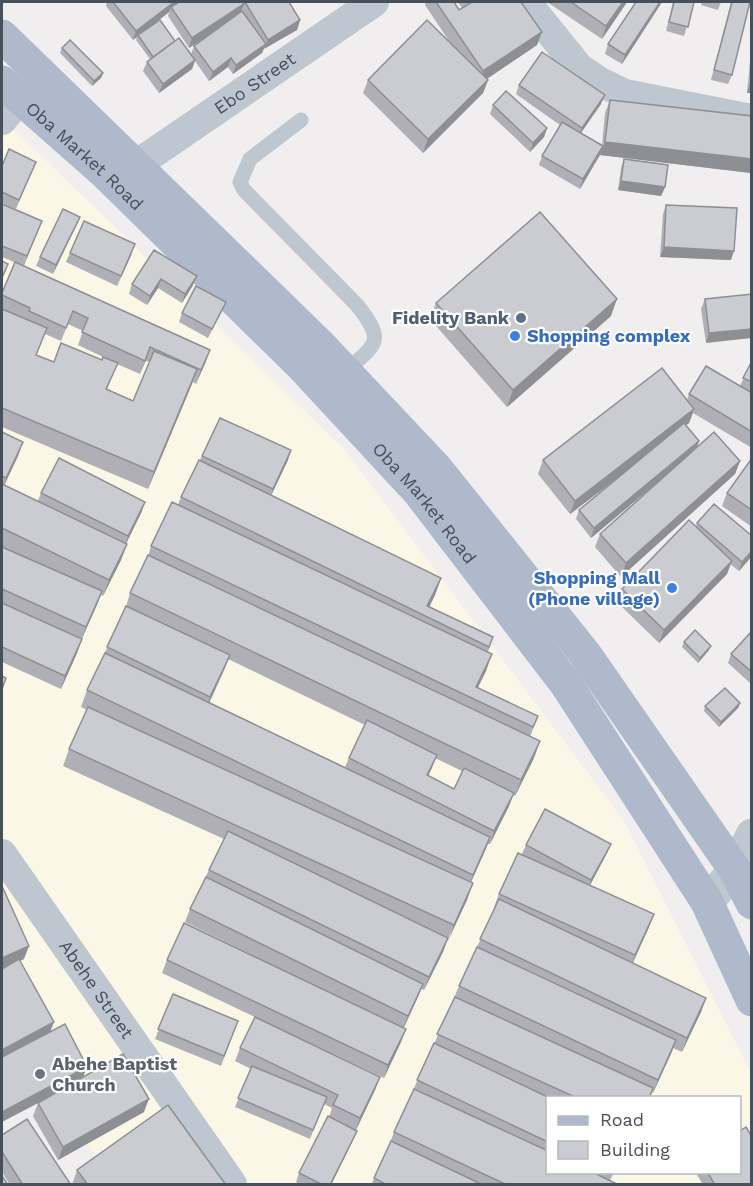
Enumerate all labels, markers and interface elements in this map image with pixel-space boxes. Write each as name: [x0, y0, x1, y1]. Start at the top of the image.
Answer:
street label: Ebo Street: [210, 48, 300, 118]
street label: Oba Market Road: [22, 97, 148, 215]
place label: Fidelity Bank: [392, 307, 510, 328]
marker: Fidelity Bank: [514, 311, 528, 325]
place label: Shopping complex: [527, 325, 691, 346]
marker: Shopping complex: [508, 329, 522, 343]
street label: Oba Market Road: [368, 438, 481, 568]
place label: Shopping Mall (Phone village): [528, 567, 660, 609]
marker: Shopping Mall (Phone village): [665, 581, 679, 595]
street label: Abehe Street: [55, 936, 139, 1043]
place label: Abehe Baptist Church: [52, 1053, 177, 1095]
marker: Abehe Baptist Church: [33, 1067, 47, 1081]
legend: [546, 1096, 741, 1174]
text: Road: [600, 1109, 644, 1130]
text: Building: [600, 1139, 670, 1160]

